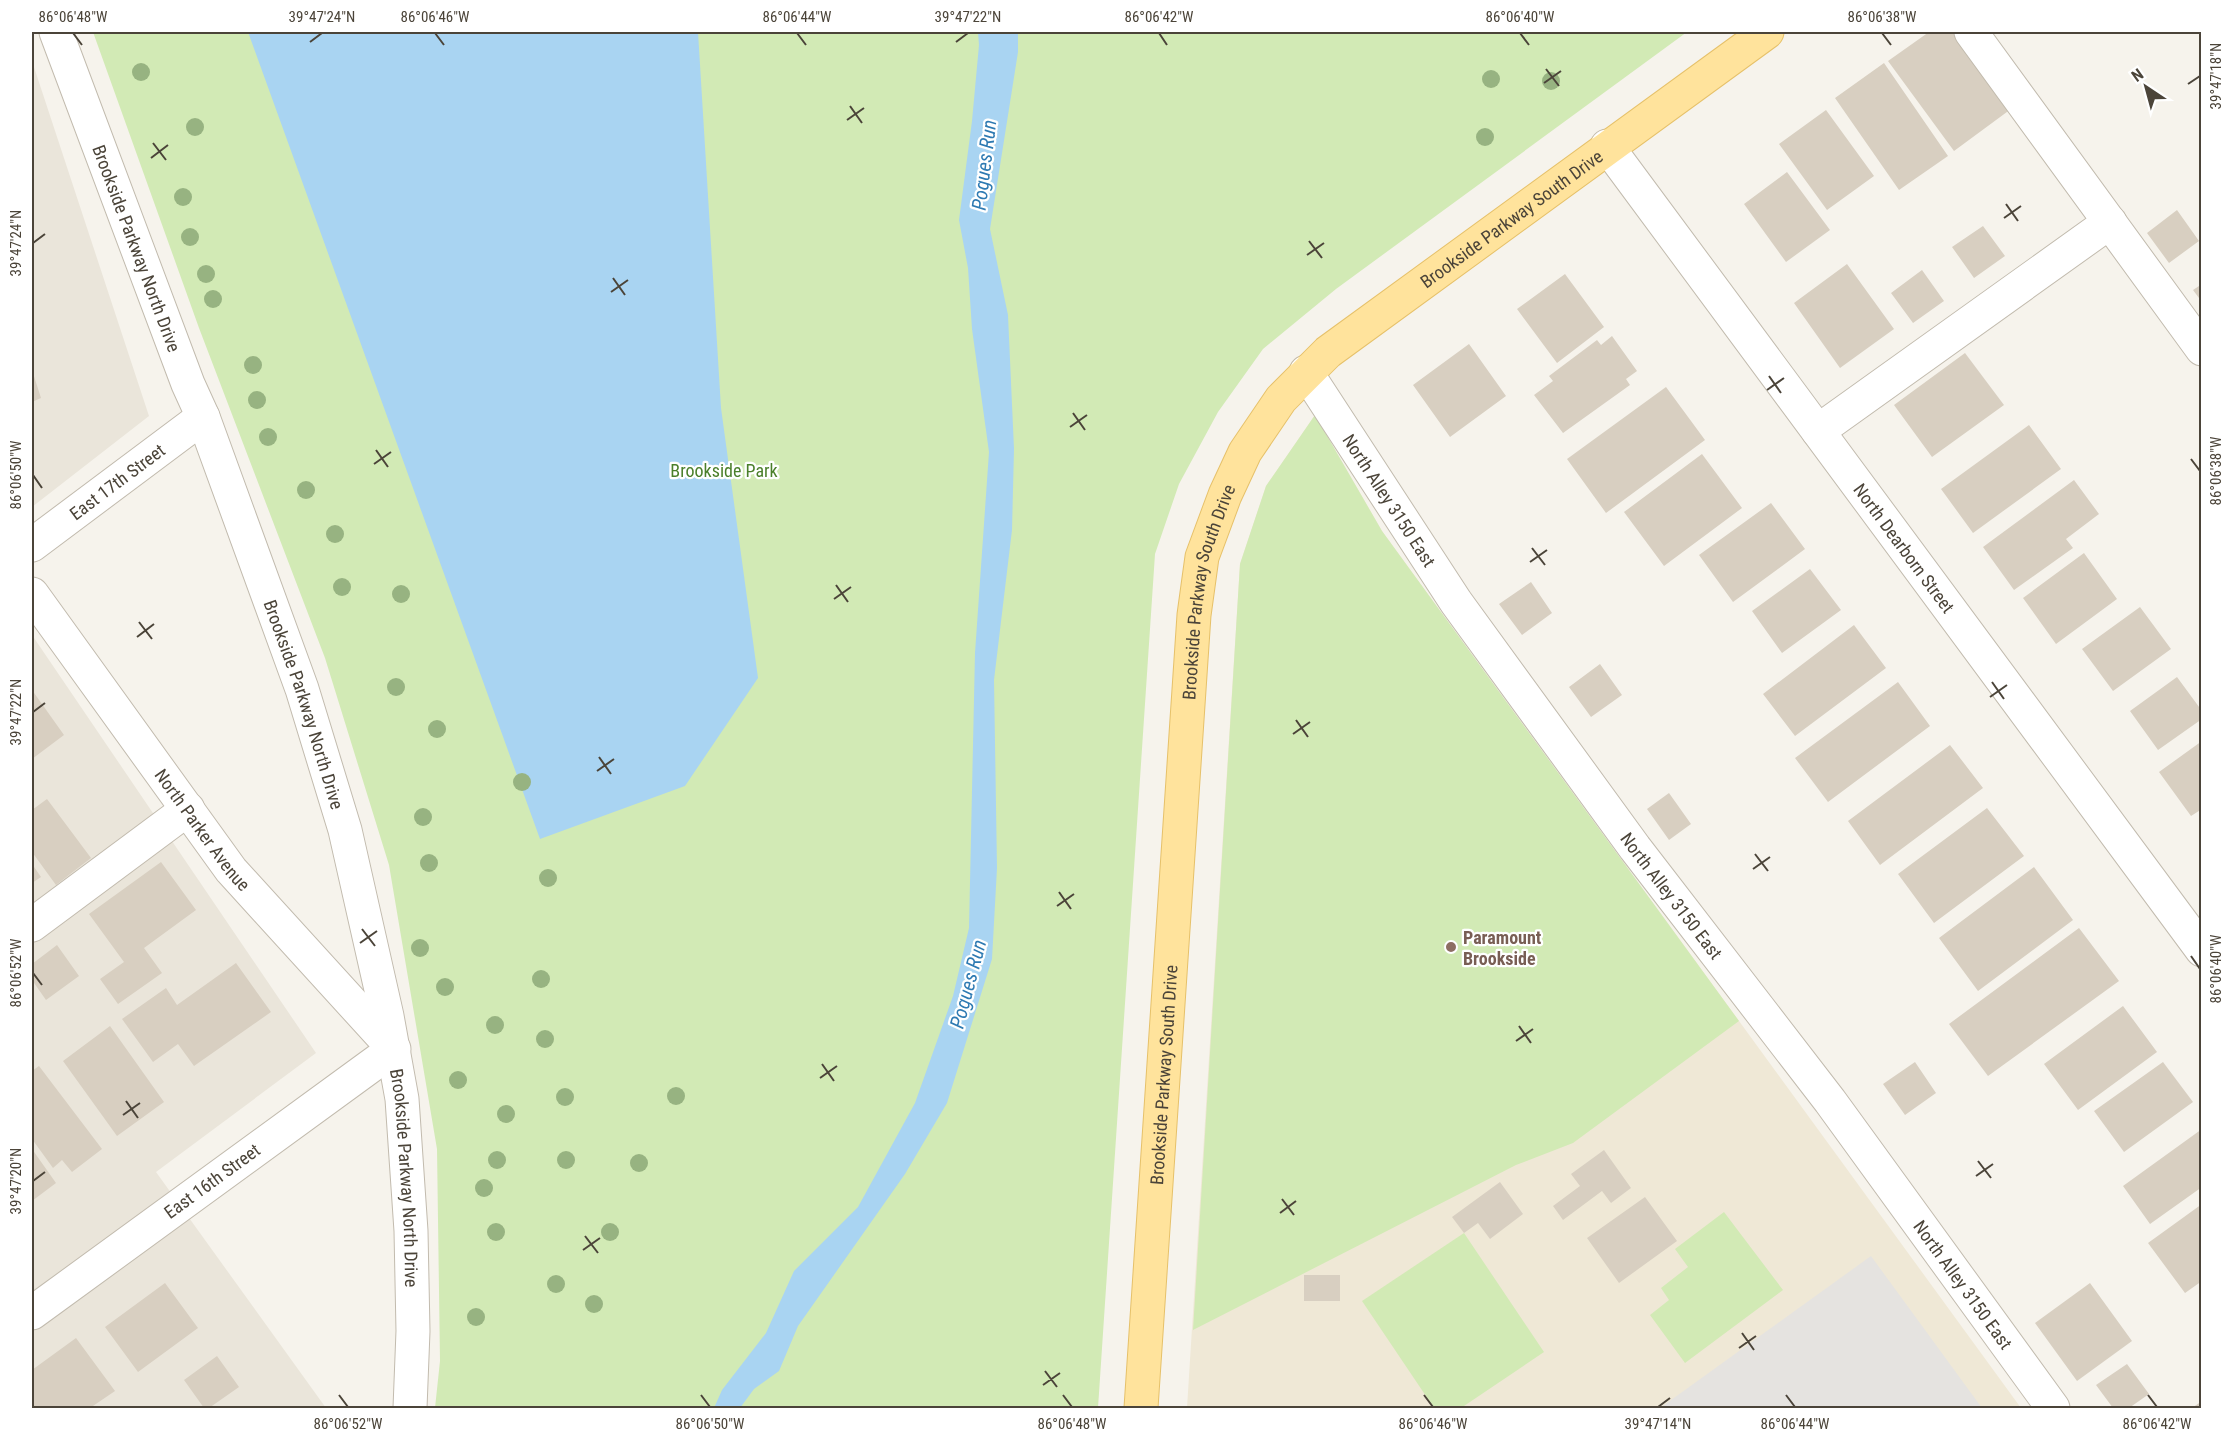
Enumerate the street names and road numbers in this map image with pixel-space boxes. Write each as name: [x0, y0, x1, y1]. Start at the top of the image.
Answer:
street label: Brookside Parkway North Drive: [89, 142, 185, 355]
street label: Brookside Parkway South Drive: [1416, 145, 1606, 292]
street label: North Alley 3150 East: [1339, 430, 1440, 570]
street label: East 17th Street: [65, 439, 169, 524]
street label: North Dearborn Street: [1850, 479, 1959, 617]
street label: Brookside Parkway South Drive: [1178, 481, 1239, 700]
street label: Brookside Parkway North Drive: [260, 597, 349, 812]
street label: North Parker Avenue: [151, 765, 255, 895]
street label: North Alley 3150 East: [1617, 828, 1727, 963]
street label: Brookside Parkway South Drive: [1145, 964, 1181, 1185]
street label: Brookside Parkway North Drive: [386, 1067, 423, 1288]
street label: East 16th Street: [160, 1139, 264, 1223]
street label: North Alley 3150 East: [1910, 1216, 2017, 1353]

